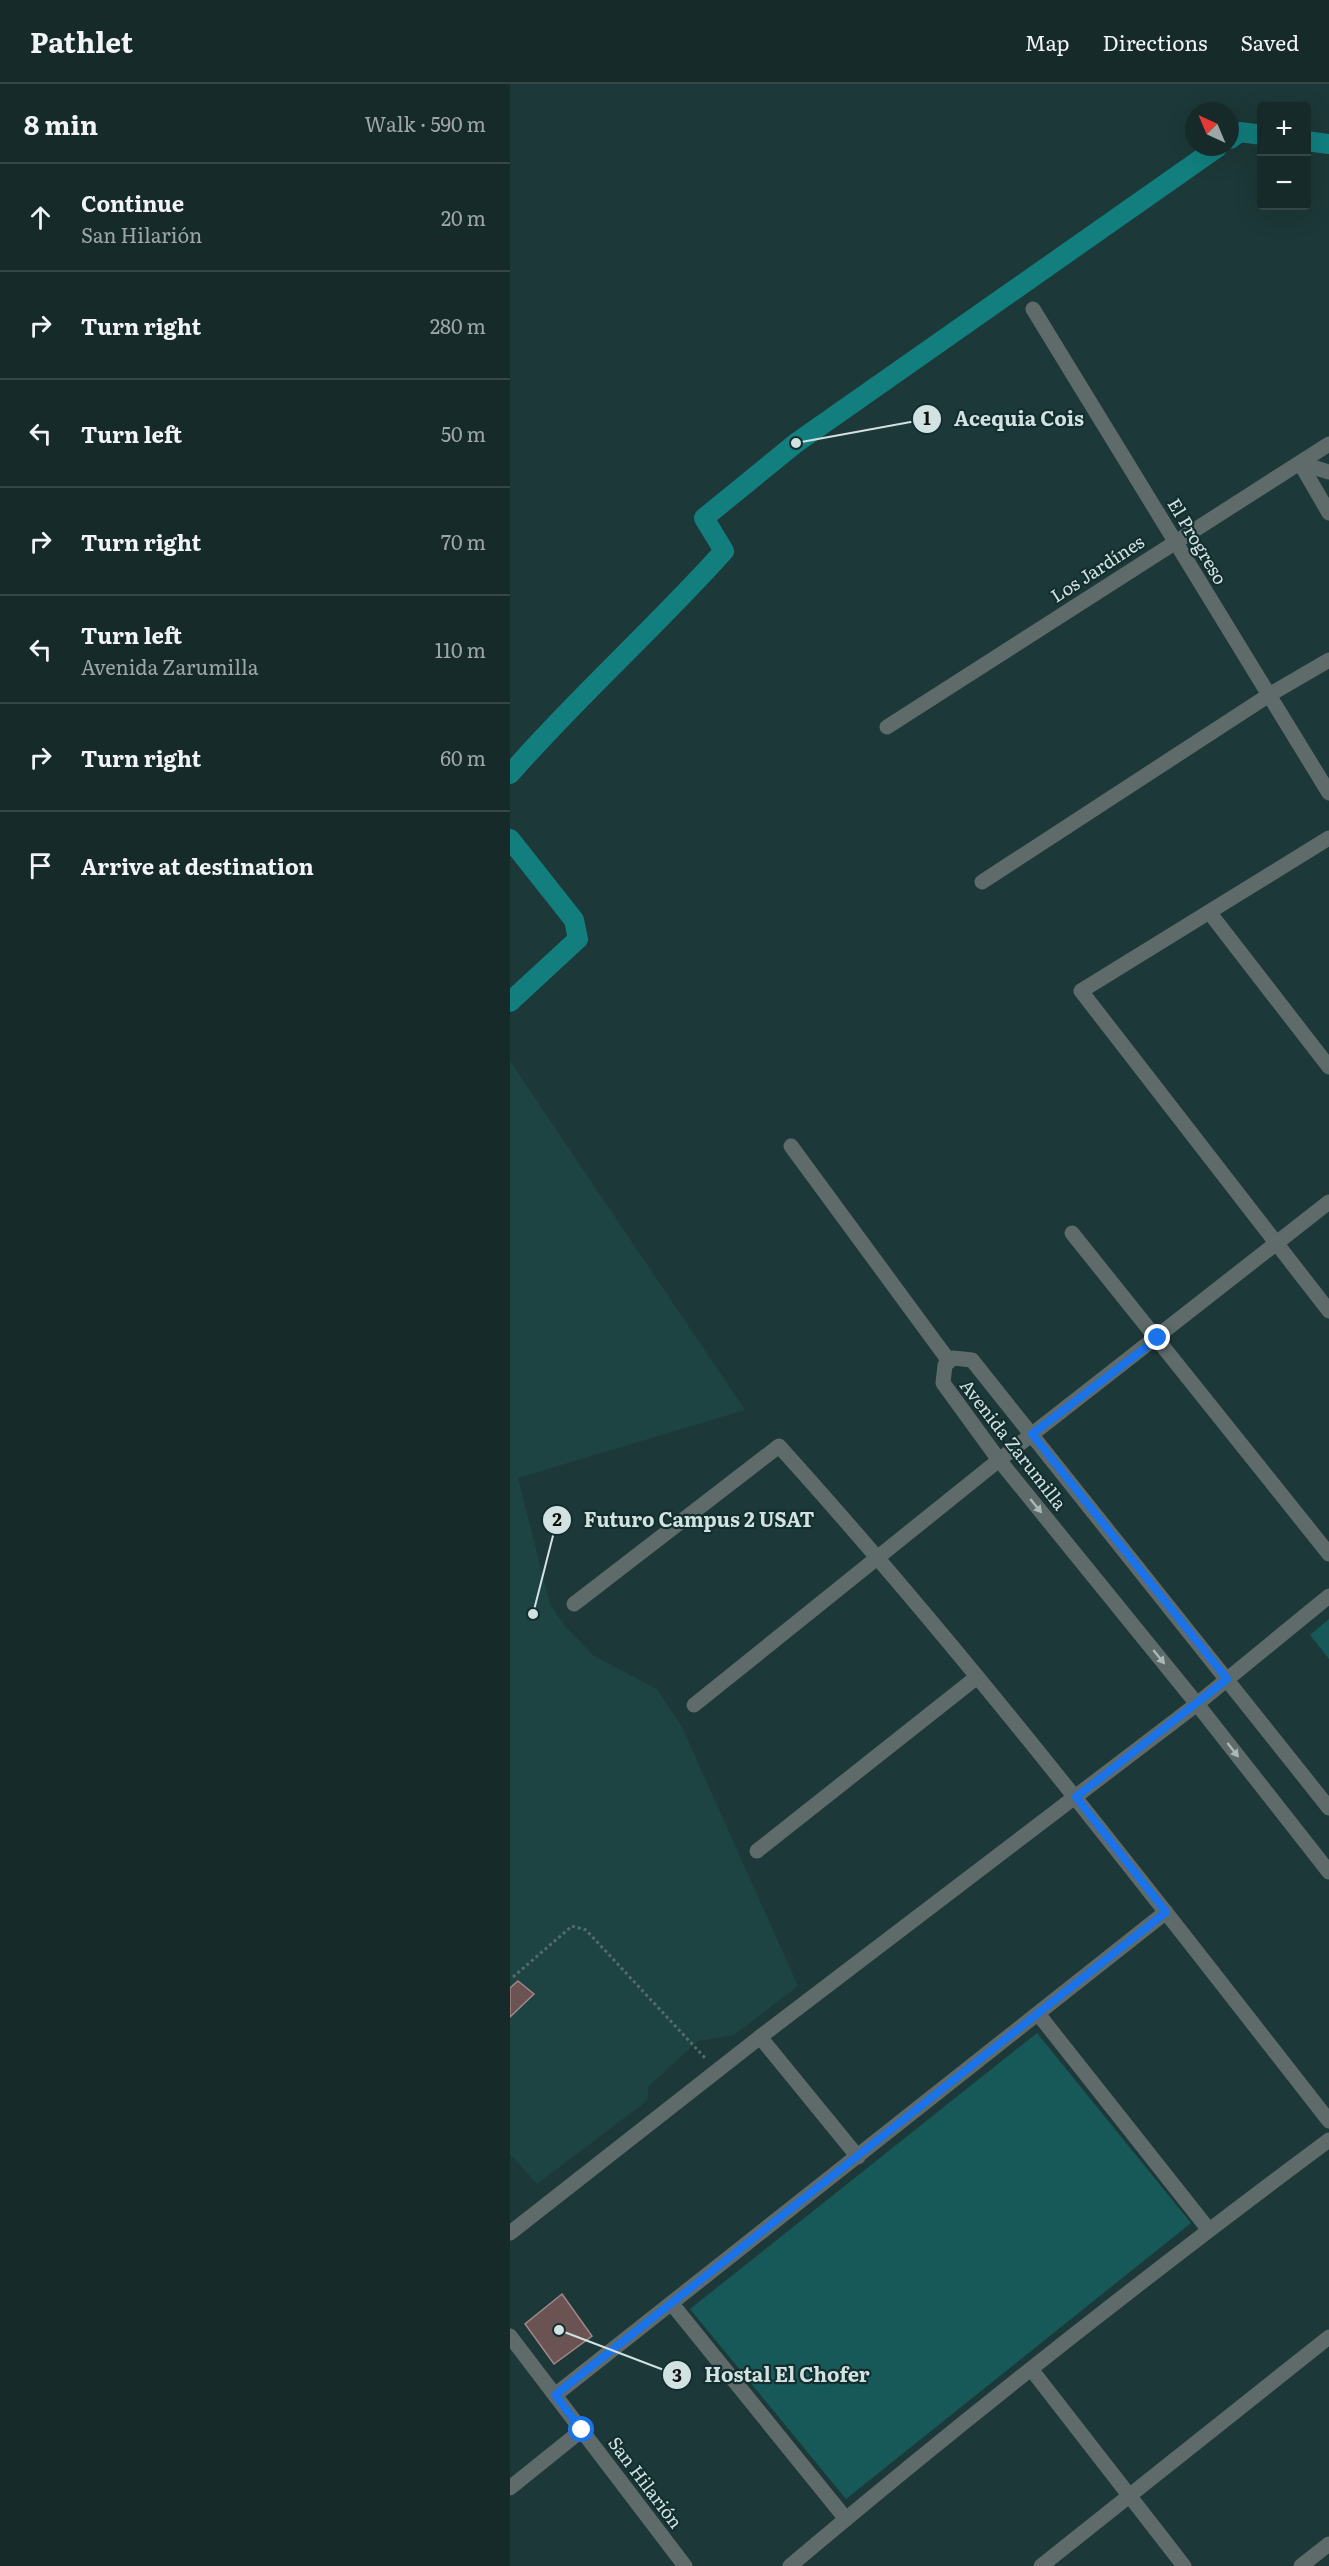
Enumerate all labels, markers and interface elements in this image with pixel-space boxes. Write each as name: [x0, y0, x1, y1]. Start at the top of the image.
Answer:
text: Pathlet: [30, 20, 133, 62]
text: Map: [1025, 26, 1070, 57]
text: Directions: [1103, 26, 1208, 57]
text: Saved: [1241, 26, 1299, 57]
north arrow: [1185, 102, 1239, 156]
map controls: [1257, 102, 1311, 210]
button: +: [1257, 102, 1311, 156]
text: 8 min: [24, 104, 98, 143]
text: Walk · 590 m: [365, 108, 486, 138]
button: −: [1257, 156, 1311, 210]
text: Continue: [81, 186, 184, 219]
icon: ahead: [24, 201, 57, 234]
text: 20 m: [441, 202, 486, 232]
text: San Hilarión: [81, 219, 202, 249]
icon: right: [24, 309, 57, 342]
text: Turn right: [81, 309, 201, 342]
text: 280 m: [430, 310, 486, 340]
callout: Acequia Cois: [912, 400, 1096, 438]
text: Acequia Cois: [954, 402, 1084, 432]
text: 1: [923, 404, 931, 431]
icon: left: [24, 417, 57, 450]
text: Turn left: [81, 417, 182, 450]
text: 50 m: [441, 418, 486, 448]
street label: El Progreso: [1161, 493, 1235, 589]
icon: right: [24, 525, 57, 558]
text: Turn right: [81, 525, 201, 558]
text: 70 m: [441, 526, 486, 556]
street label: Los Jardínes: [1045, 528, 1149, 608]
text: Turn left: [81, 618, 182, 651]
icon: left: [24, 633, 57, 666]
text: 110 m: [435, 634, 486, 664]
text: Avenida Zarumilla: [81, 651, 258, 681]
icon: right: [24, 741, 57, 774]
text: Turn right: [81, 741, 201, 774]
text: 60 m: [440, 742, 486, 772]
icon: arrive: [24, 849, 57, 882]
text: Arrive at destination: [81, 849, 314, 882]
route end: [1144, 1324, 1170, 1350]
street label: Avenida Zarumilla: [954, 1373, 1074, 1515]
one-way arrow: [1029, 1498, 1042, 1513]
callout: Futuro Campus 2 USAT: [542, 1501, 826, 1539]
text: Futuro Campus 2 USAT: [584, 1503, 814, 1533]
text: 2: [552, 1505, 562, 1532]
one-way arrow: [1153, 1649, 1166, 1665]
one-way arrow: [1227, 1742, 1240, 1758]
callout: Hostal El Chofer: [662, 2356, 881, 2394]
text: Hostal El Chofer: [704, 2358, 870, 2388]
text: 3: [672, 2361, 682, 2388]
route start: [568, 2416, 594, 2442]
street label: San Hilarión: [602, 2430, 690, 2534]

